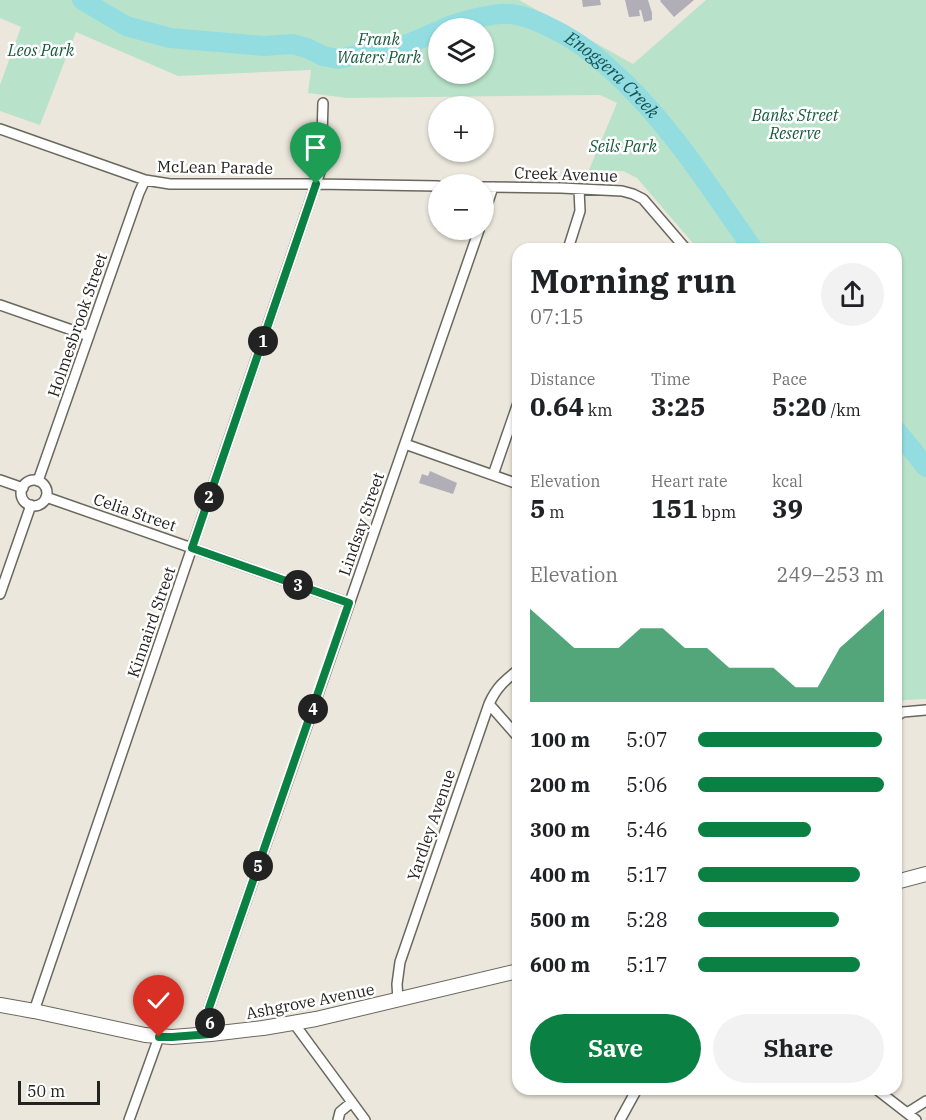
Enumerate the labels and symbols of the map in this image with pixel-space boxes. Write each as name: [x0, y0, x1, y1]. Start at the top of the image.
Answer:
water label: Enoggera Creek: [560, 26, 665, 123]
park label: Frank Waters Park: [337, 29, 422, 67]
park label: Leos Park: [7, 40, 75, 60]
park label: Banks Street Reserve: [751, 105, 840, 143]
pin: [290, 122, 341, 184]
park label: Seils Park: [588, 136, 657, 156]
street label: McLean Parade: [157, 156, 273, 178]
street label: Creek Avenue: [514, 162, 618, 186]
street label: Holmesbrook Street: [43, 250, 111, 400]
pin: 1: [248, 326, 278, 356]
street label: Lindsay Street: [334, 469, 388, 578]
pin: 2: [194, 482, 224, 512]
street label: Celia Street: [91, 489, 179, 536]
street label: Kinnaird Street: [123, 564, 179, 680]
pin: 3: [283, 570, 313, 600]
pin: 4: [298, 694, 328, 724]
street label: Yardley Avenue: [403, 767, 459, 883]
pin: 5: [243, 851, 273, 881]
pin: [133, 975, 184, 1037]
street label: Ashgrove Avenue: [244, 979, 376, 1023]
pin: 6: [195, 1008, 225, 1038]
scale bar: [18, 1078, 100, 1106]

